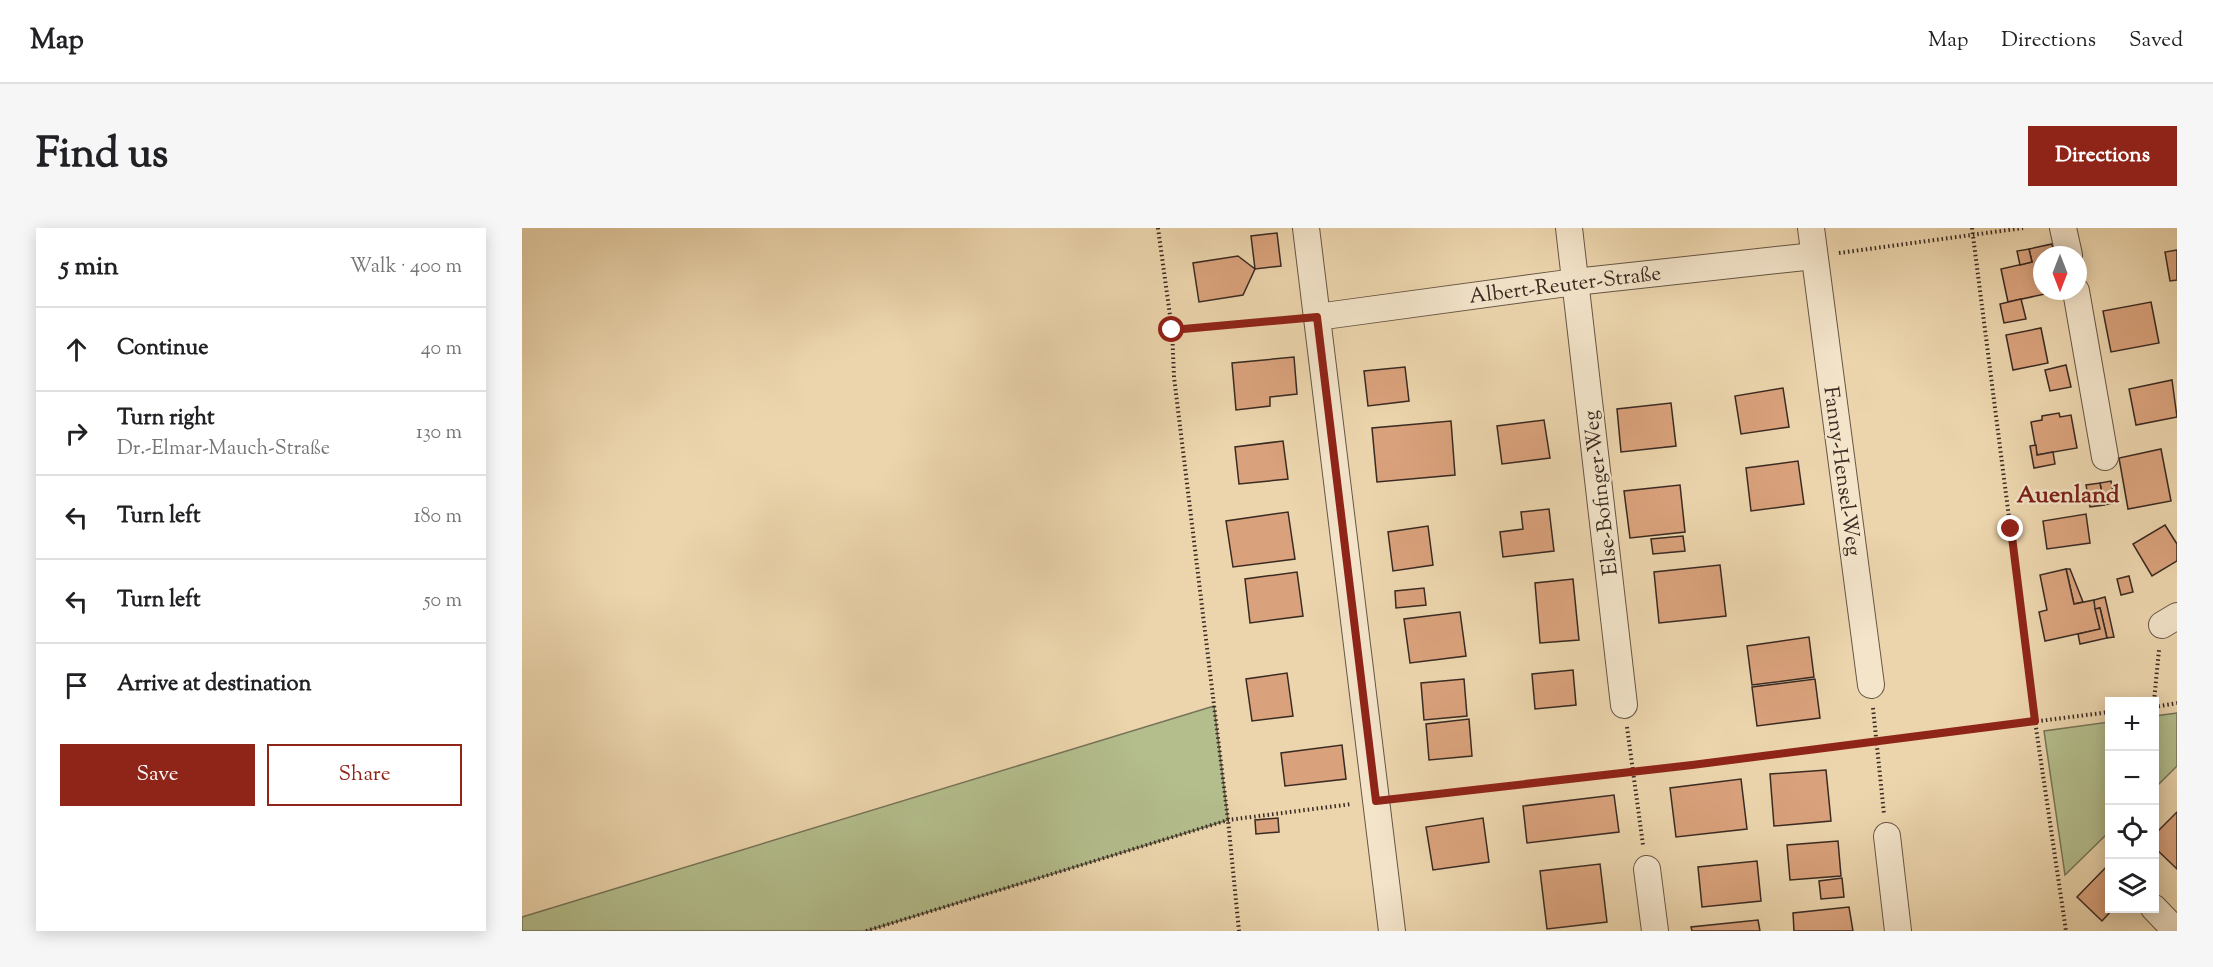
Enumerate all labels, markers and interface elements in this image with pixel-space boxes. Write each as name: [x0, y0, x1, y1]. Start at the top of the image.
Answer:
text: Map: [30, 21, 84, 61]
text: Map: [1928, 26, 1968, 56]
text: Directions: [2001, 26, 2096, 56]
text: Saved: [2129, 26, 2183, 56]
text: Find us: [36, 126, 168, 186]
button: Directions: [2028, 126, 2177, 186]
north arrow: [2033, 246, 2087, 300]
text: 5 min: [60, 249, 119, 286]
text: Walk · 400 m: [350, 253, 462, 282]
street label: Albert-Reuter-Straße: [1468, 259, 1663, 313]
route start: [1158, 316, 1184, 342]
icon: ahead: [60, 333, 93, 366]
text: Continue: [117, 333, 208, 365]
text: 40 m: [421, 335, 462, 364]
street label: Fanny-Hensel-Weg: [1814, 385, 1868, 558]
text: Turn right: [117, 403, 214, 435]
street label: Else-Bofinger-Weg: [1577, 409, 1627, 577]
icon: right: [60, 417, 93, 450]
text: 130 m: [416, 419, 462, 448]
text: Dr.-Elmar-Mauch-Straße: [117, 435, 330, 464]
district label: Auenland: [2016, 479, 2120, 513]
icon: left: [60, 501, 93, 534]
text: Turn left: [117, 501, 200, 533]
text: 180 m: [414, 503, 462, 532]
route end: [1997, 515, 2023, 541]
icon: left: [60, 585, 93, 618]
text: Turn left: [117, 585, 200, 617]
text: 50 m: [424, 587, 462, 616]
icon: arrive: [60, 669, 93, 702]
text: Arrive at destination: [117, 669, 312, 701]
map controls: [2105, 697, 2159, 913]
button: +: [2105, 697, 2159, 751]
button: Save: [60, 744, 255, 806]
button: Share: [267, 744, 462, 806]
button: −: [2105, 751, 2159, 805]
button: locate: [2105, 805, 2159, 859]
button: layers: [2105, 859, 2159, 913]

